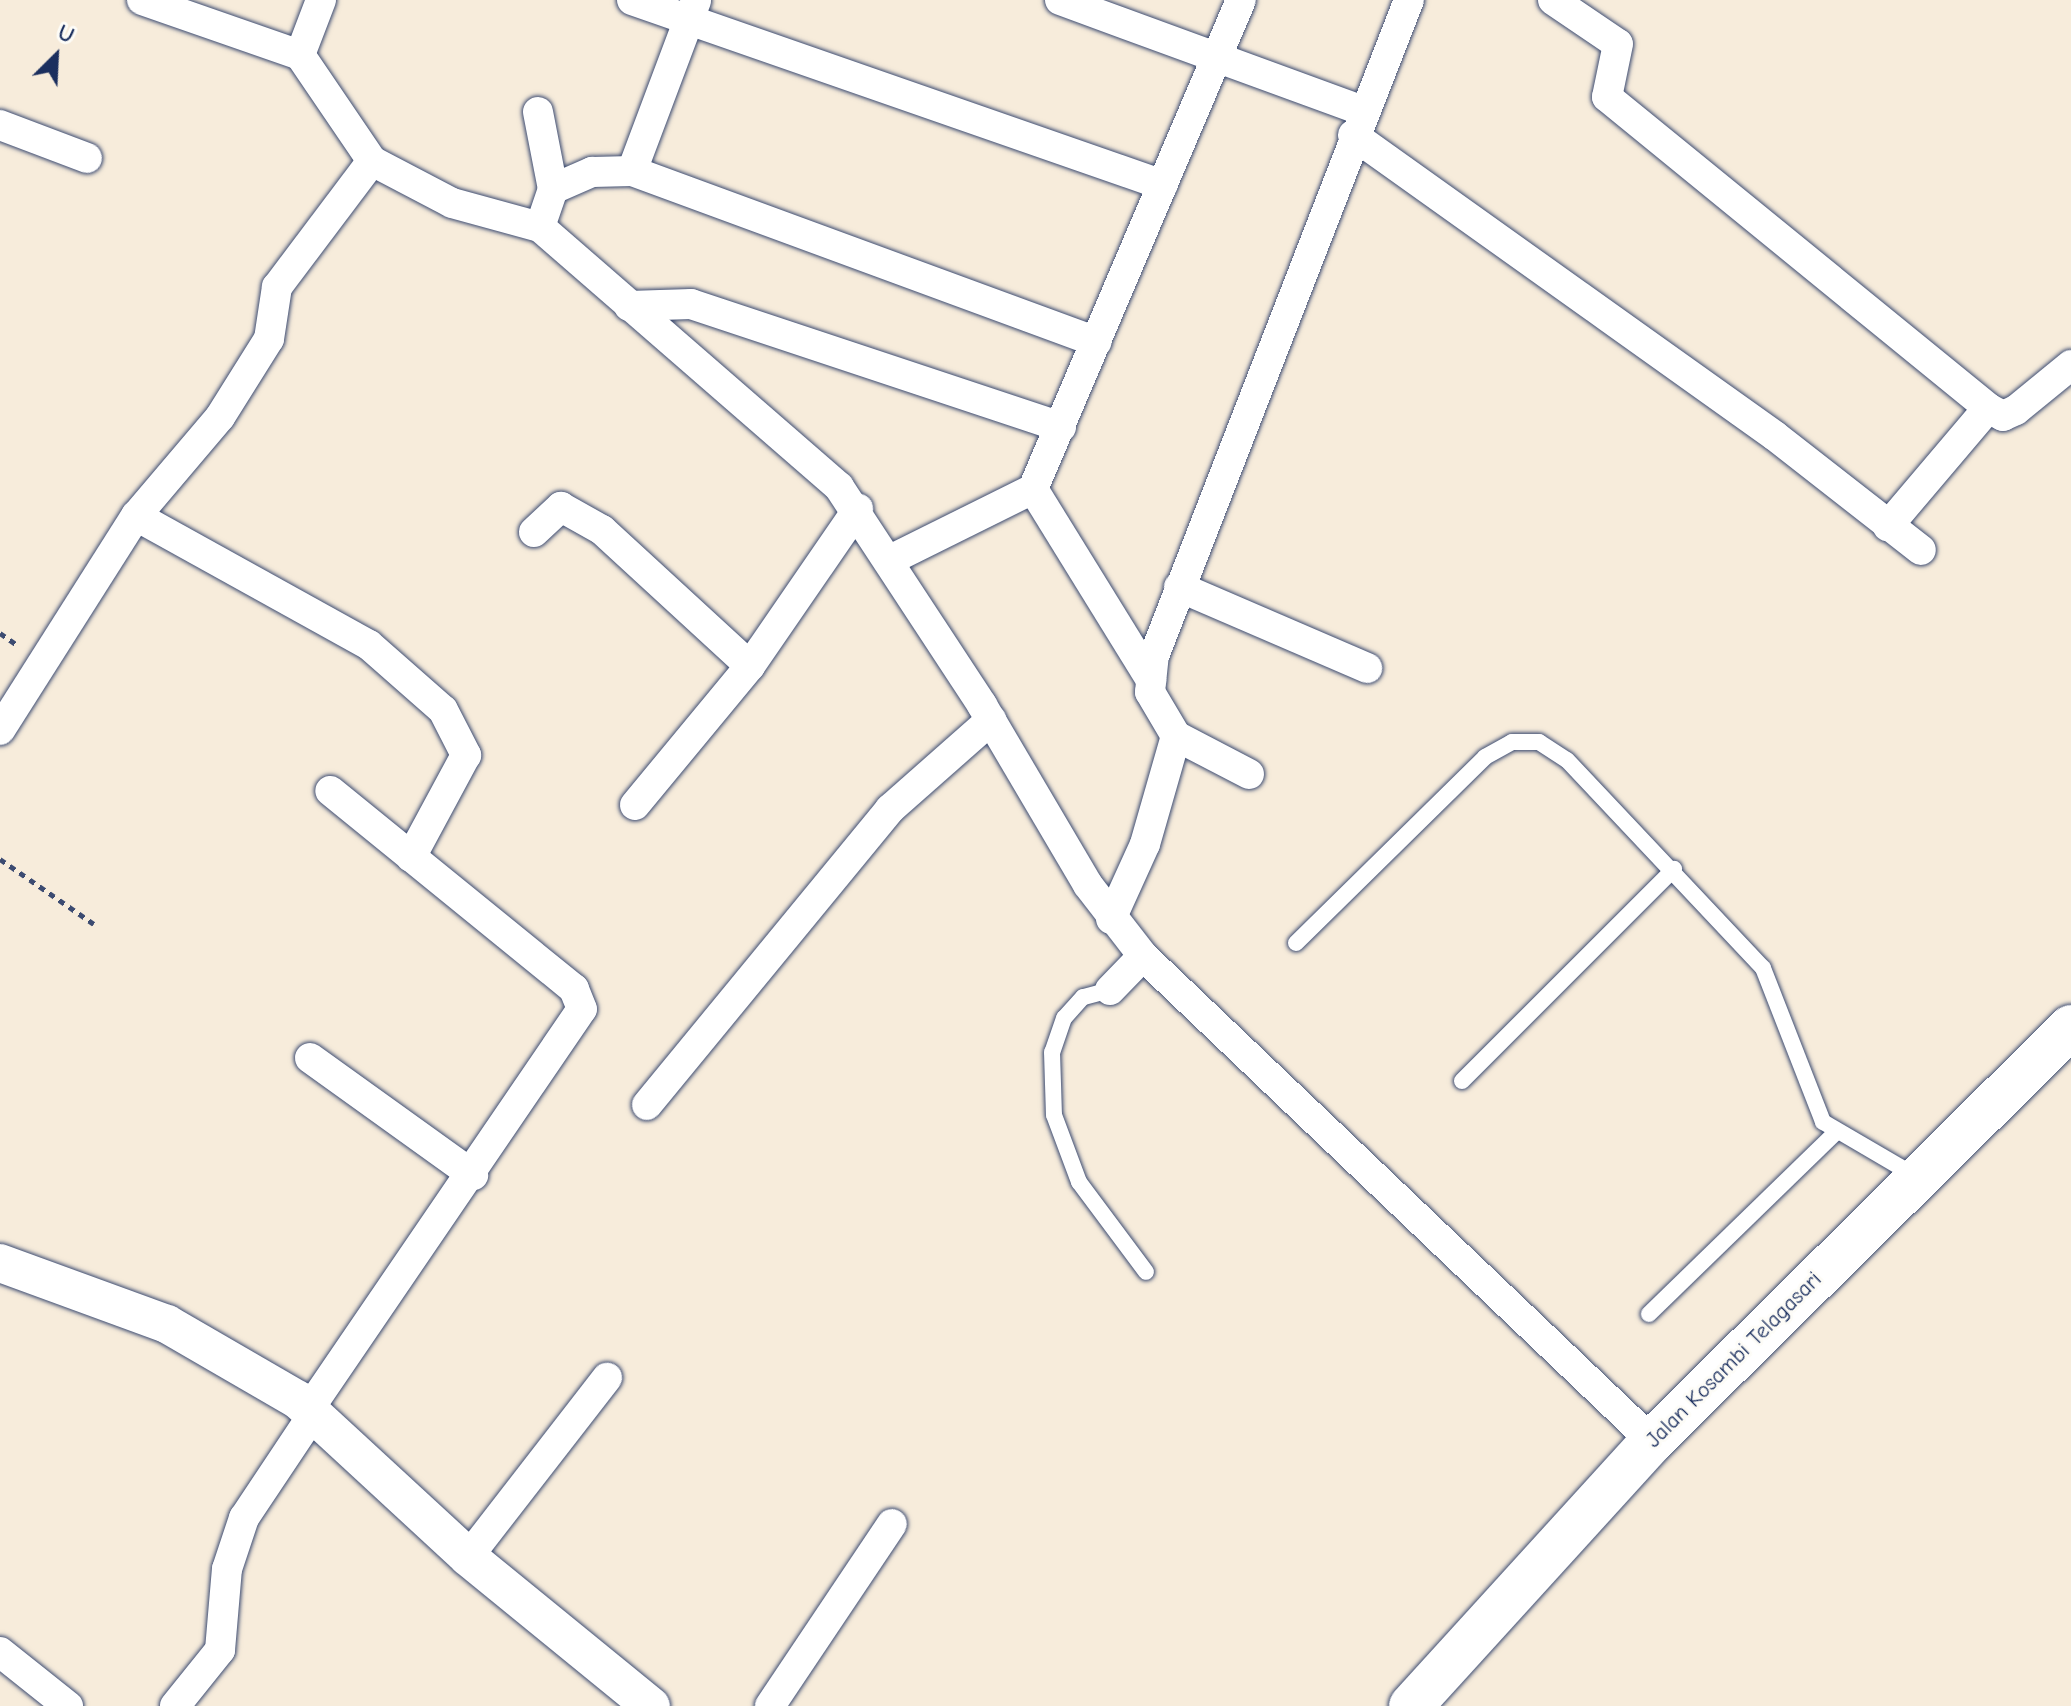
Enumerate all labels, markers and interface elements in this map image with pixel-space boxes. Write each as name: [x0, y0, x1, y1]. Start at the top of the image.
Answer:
north arrow: [16, 16, 96, 96]
text: U: [54, 19, 78, 49]
street label: Jalan Kosambi Telagasari: [1641, 1267, 1827, 1453]

